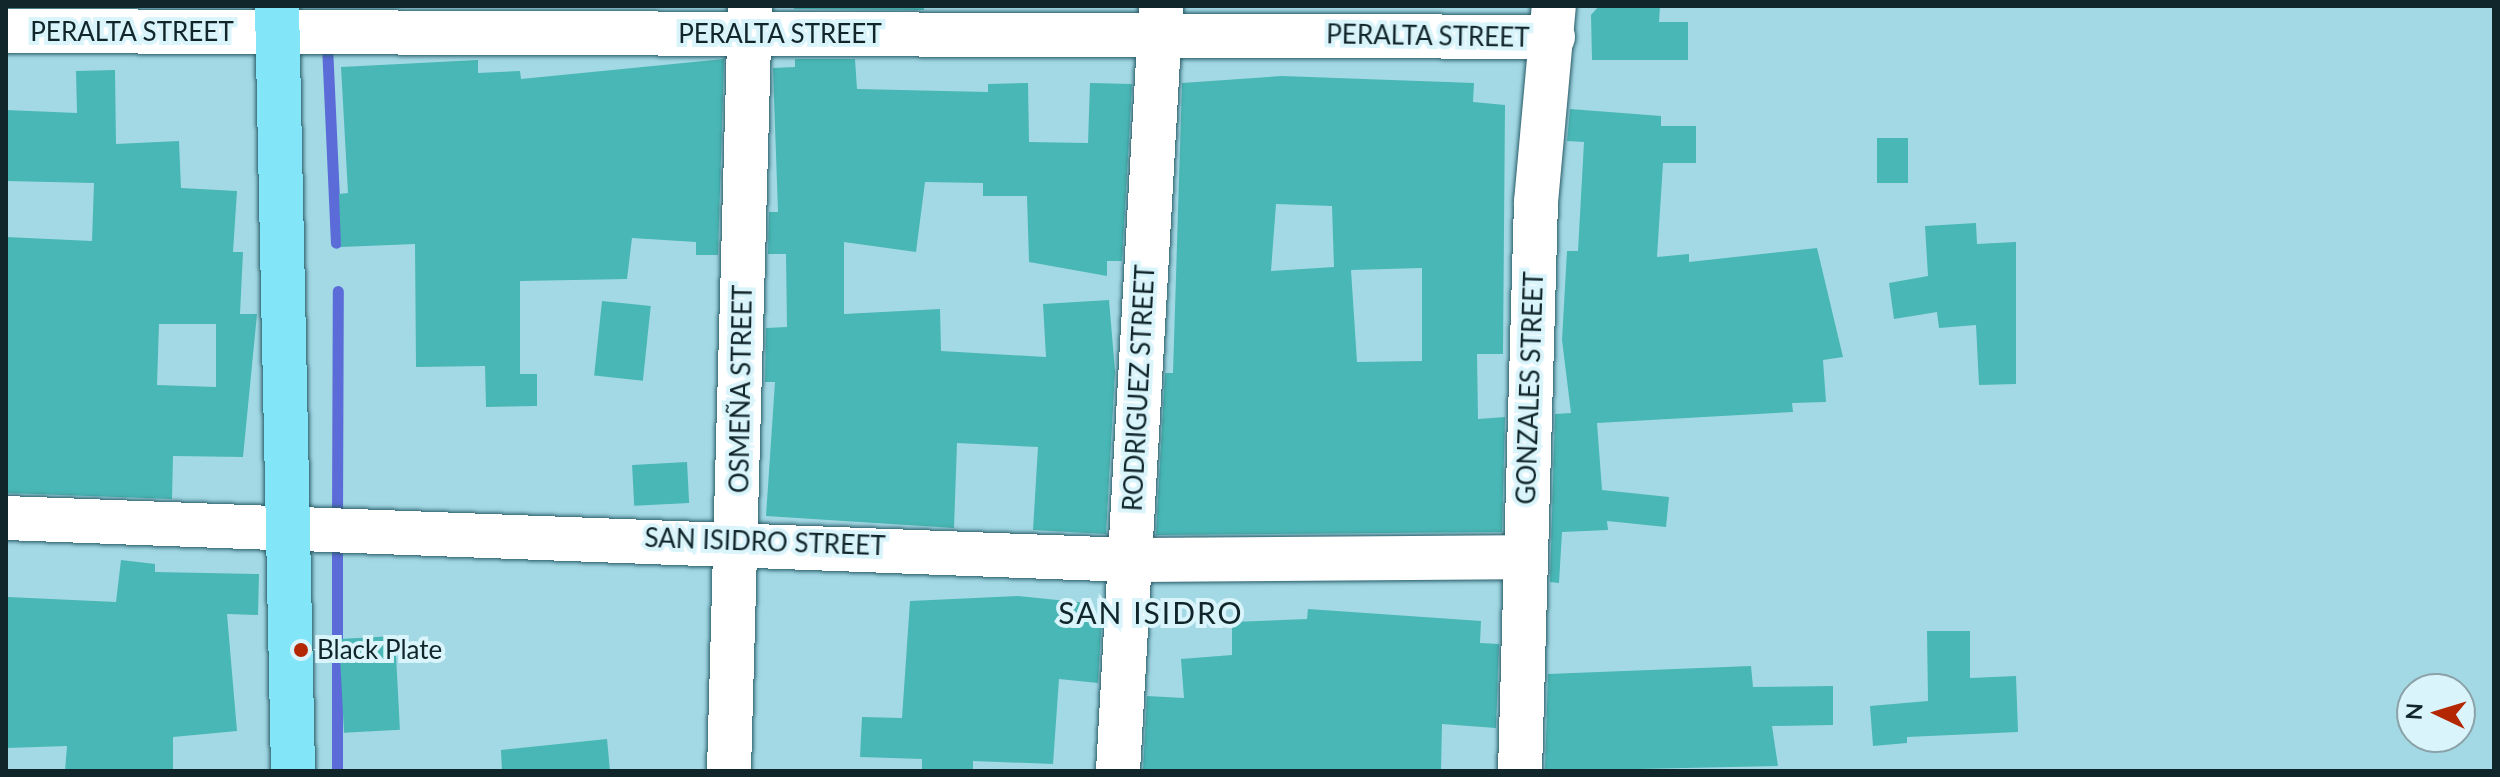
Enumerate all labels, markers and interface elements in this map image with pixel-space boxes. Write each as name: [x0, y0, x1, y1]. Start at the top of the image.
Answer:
street label: PERALTA STREET: [30, 16, 234, 48]
street label: PERALTA STREET: [678, 18, 882, 50]
street label: PERALTA STREET: [1326, 19, 1530, 53]
street label: RODRIGUEZ STREET: [1117, 264, 1161, 512]
street label: GONZALES STREET: [1510, 271, 1550, 505]
street label: OSMEÑA STREET: [724, 284, 758, 494]
street label: SAN ISIDRO STREET: [644, 522, 886, 562]
district label: SAN ISIDRO: [1058, 594, 1244, 630]
place label: Black Plate: [317, 634, 442, 666]
marker: Black Plate: [292, 641, 310, 659]
north arrow: [2396, 673, 2476, 753]
text: N: [2399, 702, 2428, 721]

